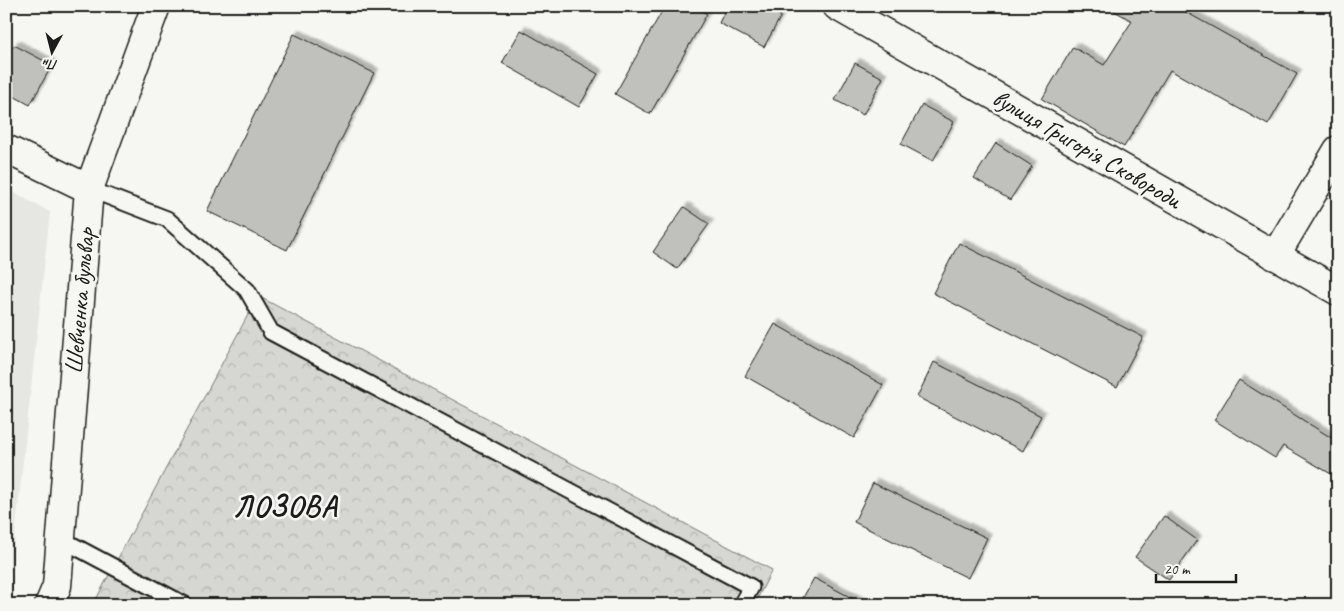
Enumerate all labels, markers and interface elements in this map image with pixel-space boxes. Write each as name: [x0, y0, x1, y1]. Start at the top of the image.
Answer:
north arrow: [28, 28, 78, 78]
text: Пн: [41, 55, 59, 74]
street label: вулиця Григорія Сковороди: [987, 82, 1189, 217]
street label: Шевченка бульвар: [58, 225, 102, 375]
district label: ЛОЗОВА: [233, 487, 339, 525]
scale bar: [1156, 551, 1236, 583]
text: 20 m: [1164, 560, 1191, 579]

